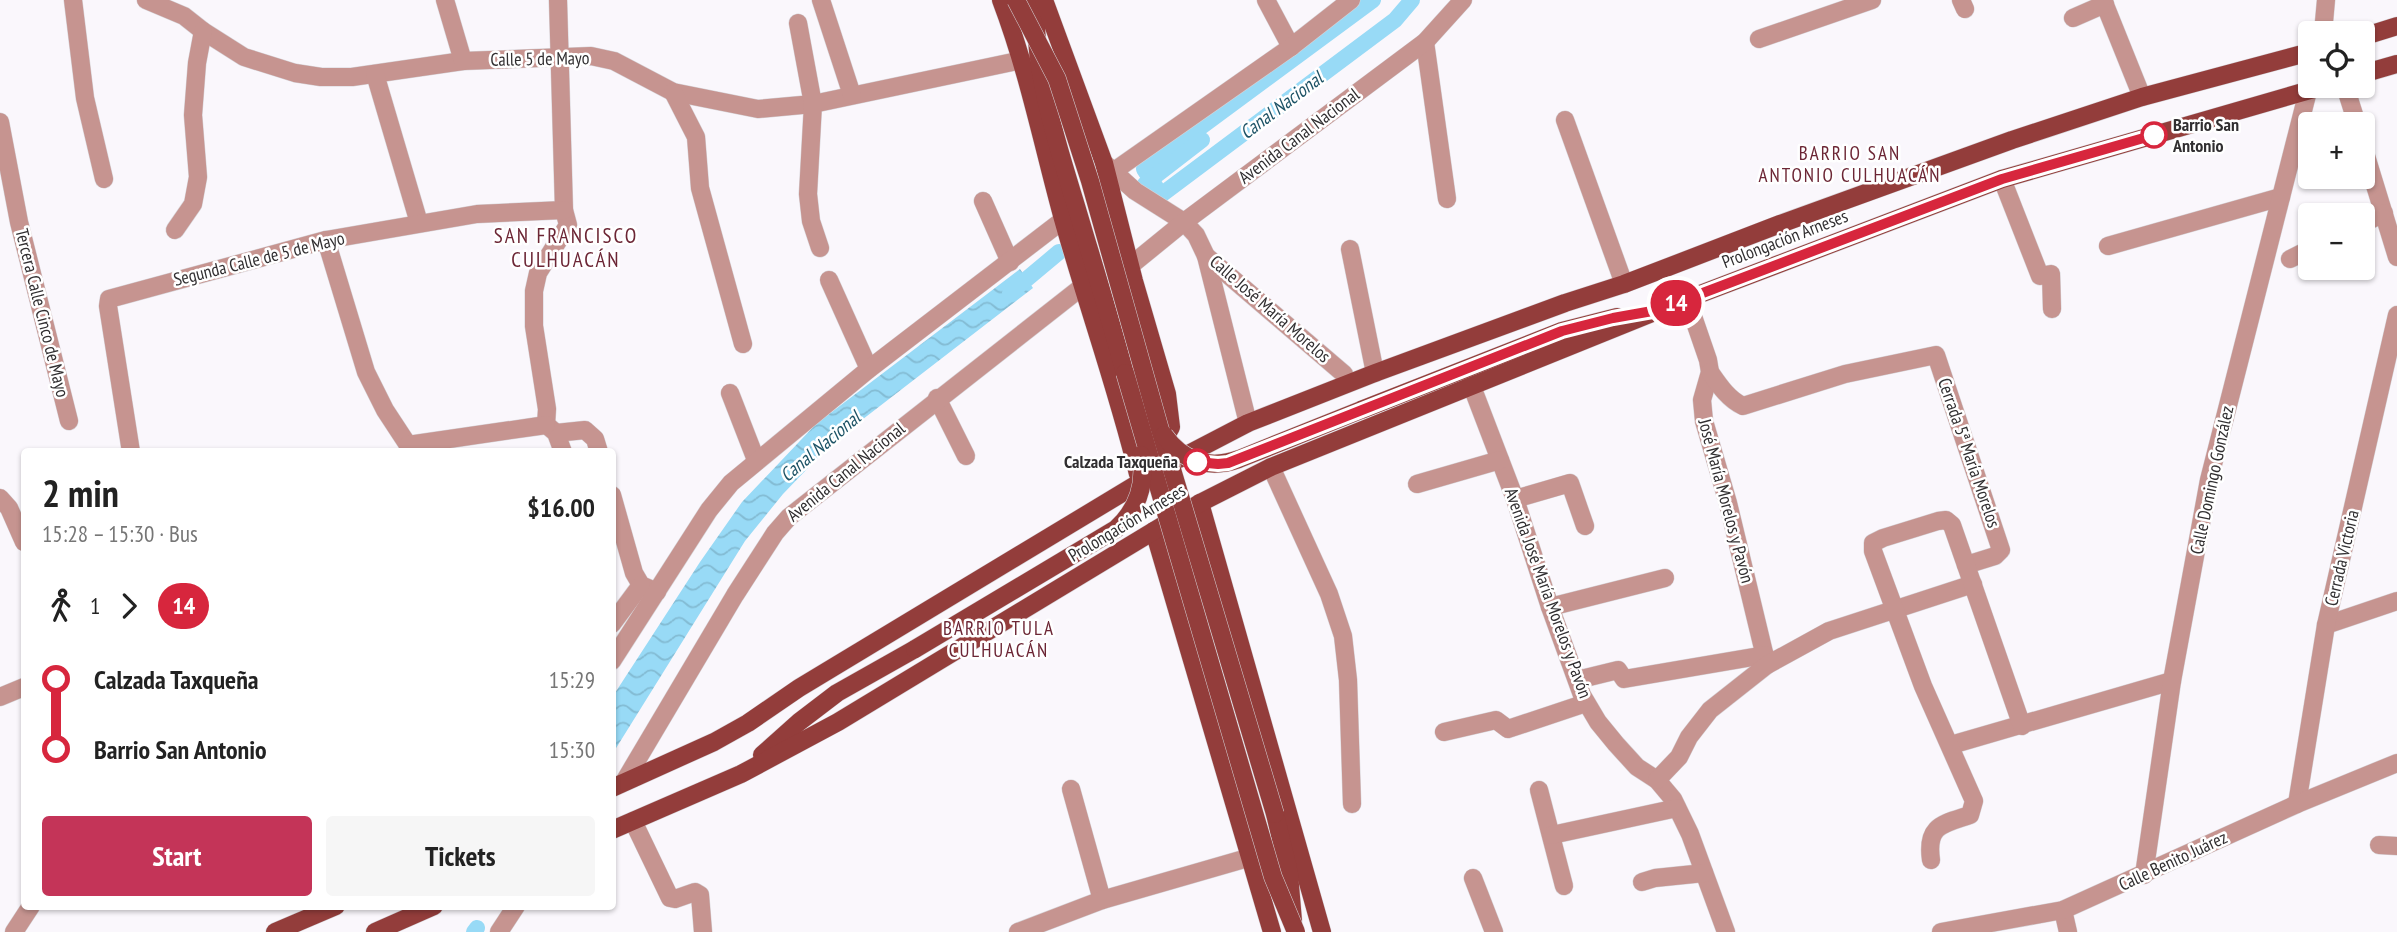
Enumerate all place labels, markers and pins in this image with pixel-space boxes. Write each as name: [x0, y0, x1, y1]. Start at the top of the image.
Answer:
place label: Barrio San Antonio: [2172, 113, 2239, 157]
marker: Barrio San Antonio: [2141, 122, 2167, 148]
marker: Calzada Taxqueña: [1184, 449, 1210, 475]
place label: Calzada Taxqueña: [1064, 450, 1178, 473]

